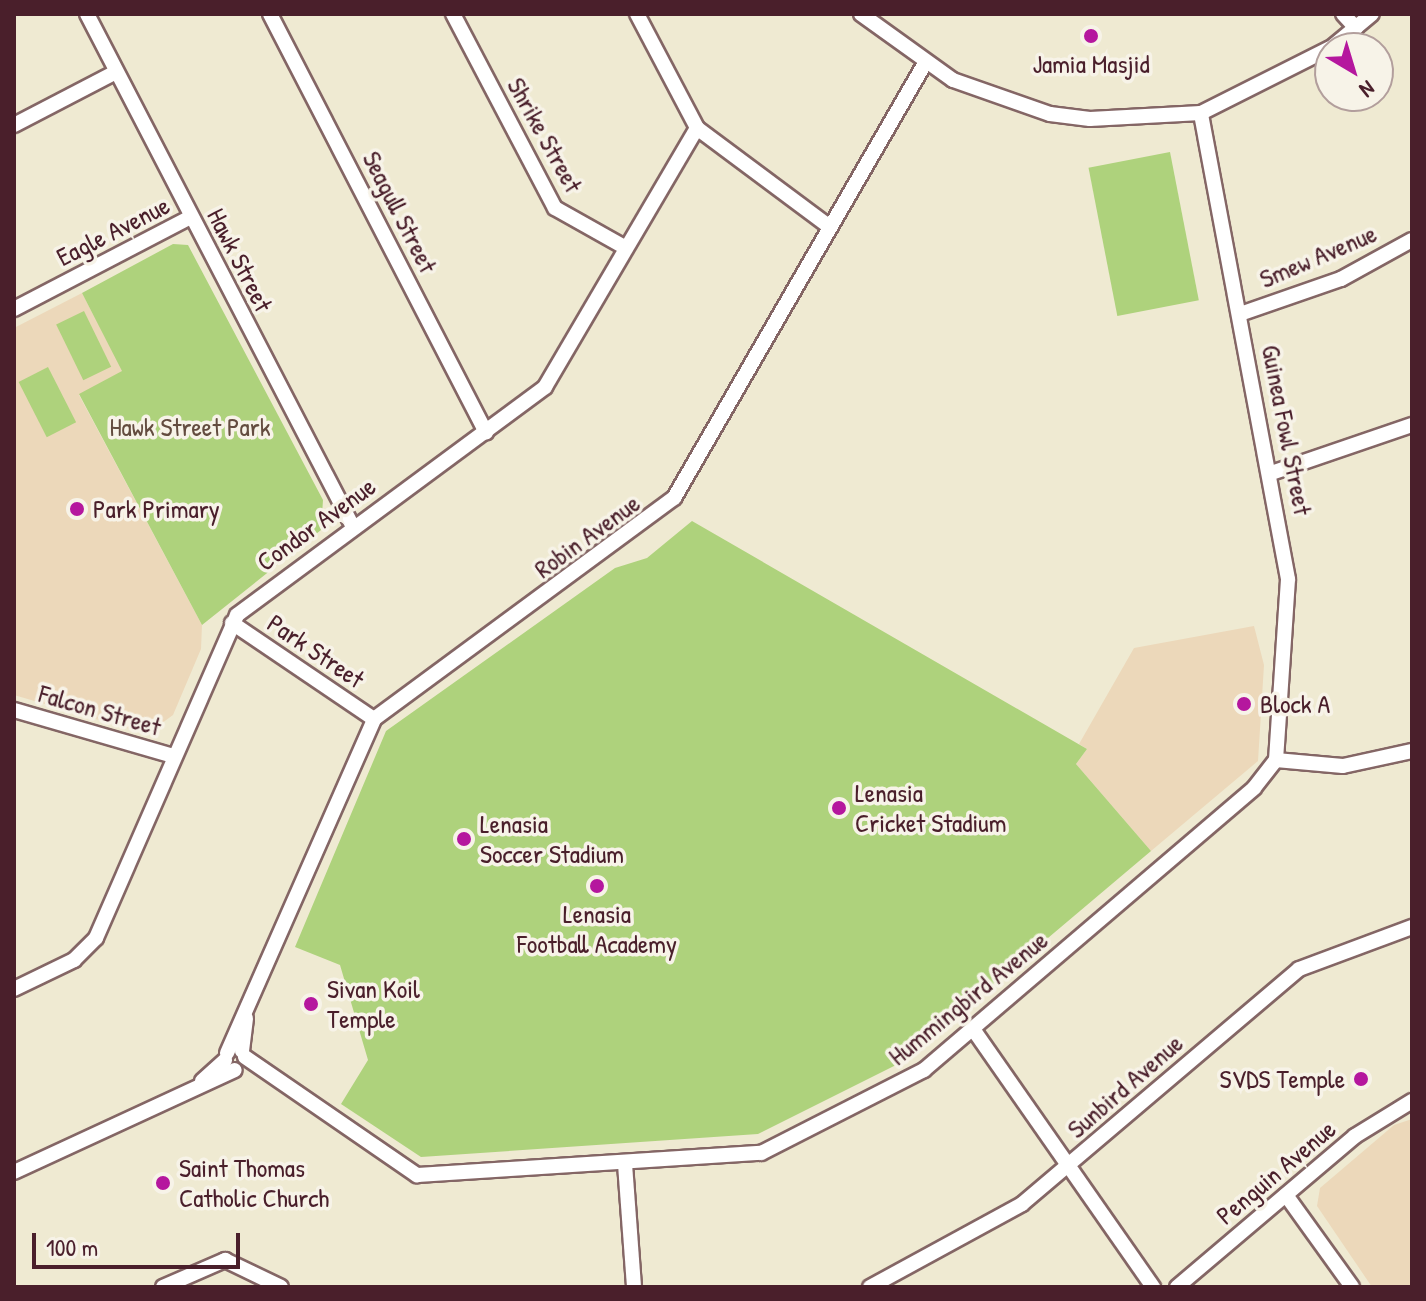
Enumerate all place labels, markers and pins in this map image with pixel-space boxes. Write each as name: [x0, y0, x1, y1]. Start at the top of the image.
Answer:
marker: Jamia Masjid: [1082, 27, 1100, 45]
place label: Jamia Masjid: [1032, 48, 1150, 80]
place label: Park Primary: [93, 493, 220, 525]
marker: Park Primary: [68, 500, 86, 518]
place label: Block A: [1260, 688, 1330, 720]
marker: Block A: [1235, 695, 1253, 713]
place label: Lenasia Cricket Stadium: [855, 777, 1006, 838]
marker: Lenasia Cricket Stadium: [830, 799, 848, 817]
place label: Lenasia Soccer Stadium: [480, 808, 624, 870]
marker: Lenasia Soccer Stadium: [455, 830, 473, 848]
marker: Lenasia Football Academy: [588, 877, 606, 895]
place label: Lenasia Football Academy: [517, 898, 677, 960]
place label: Sivan Koil Temple: [327, 973, 420, 1034]
marker: Sivan Koil Temple: [302, 995, 320, 1013]
place label: SVDS Temple: [1220, 1063, 1345, 1095]
marker: SVDS Temple: [1352, 1070, 1370, 1088]
place label: Saint Thomas Catholic Church: [179, 1152, 329, 1214]
marker: Saint Thomas Catholic Church: [154, 1174, 172, 1192]

